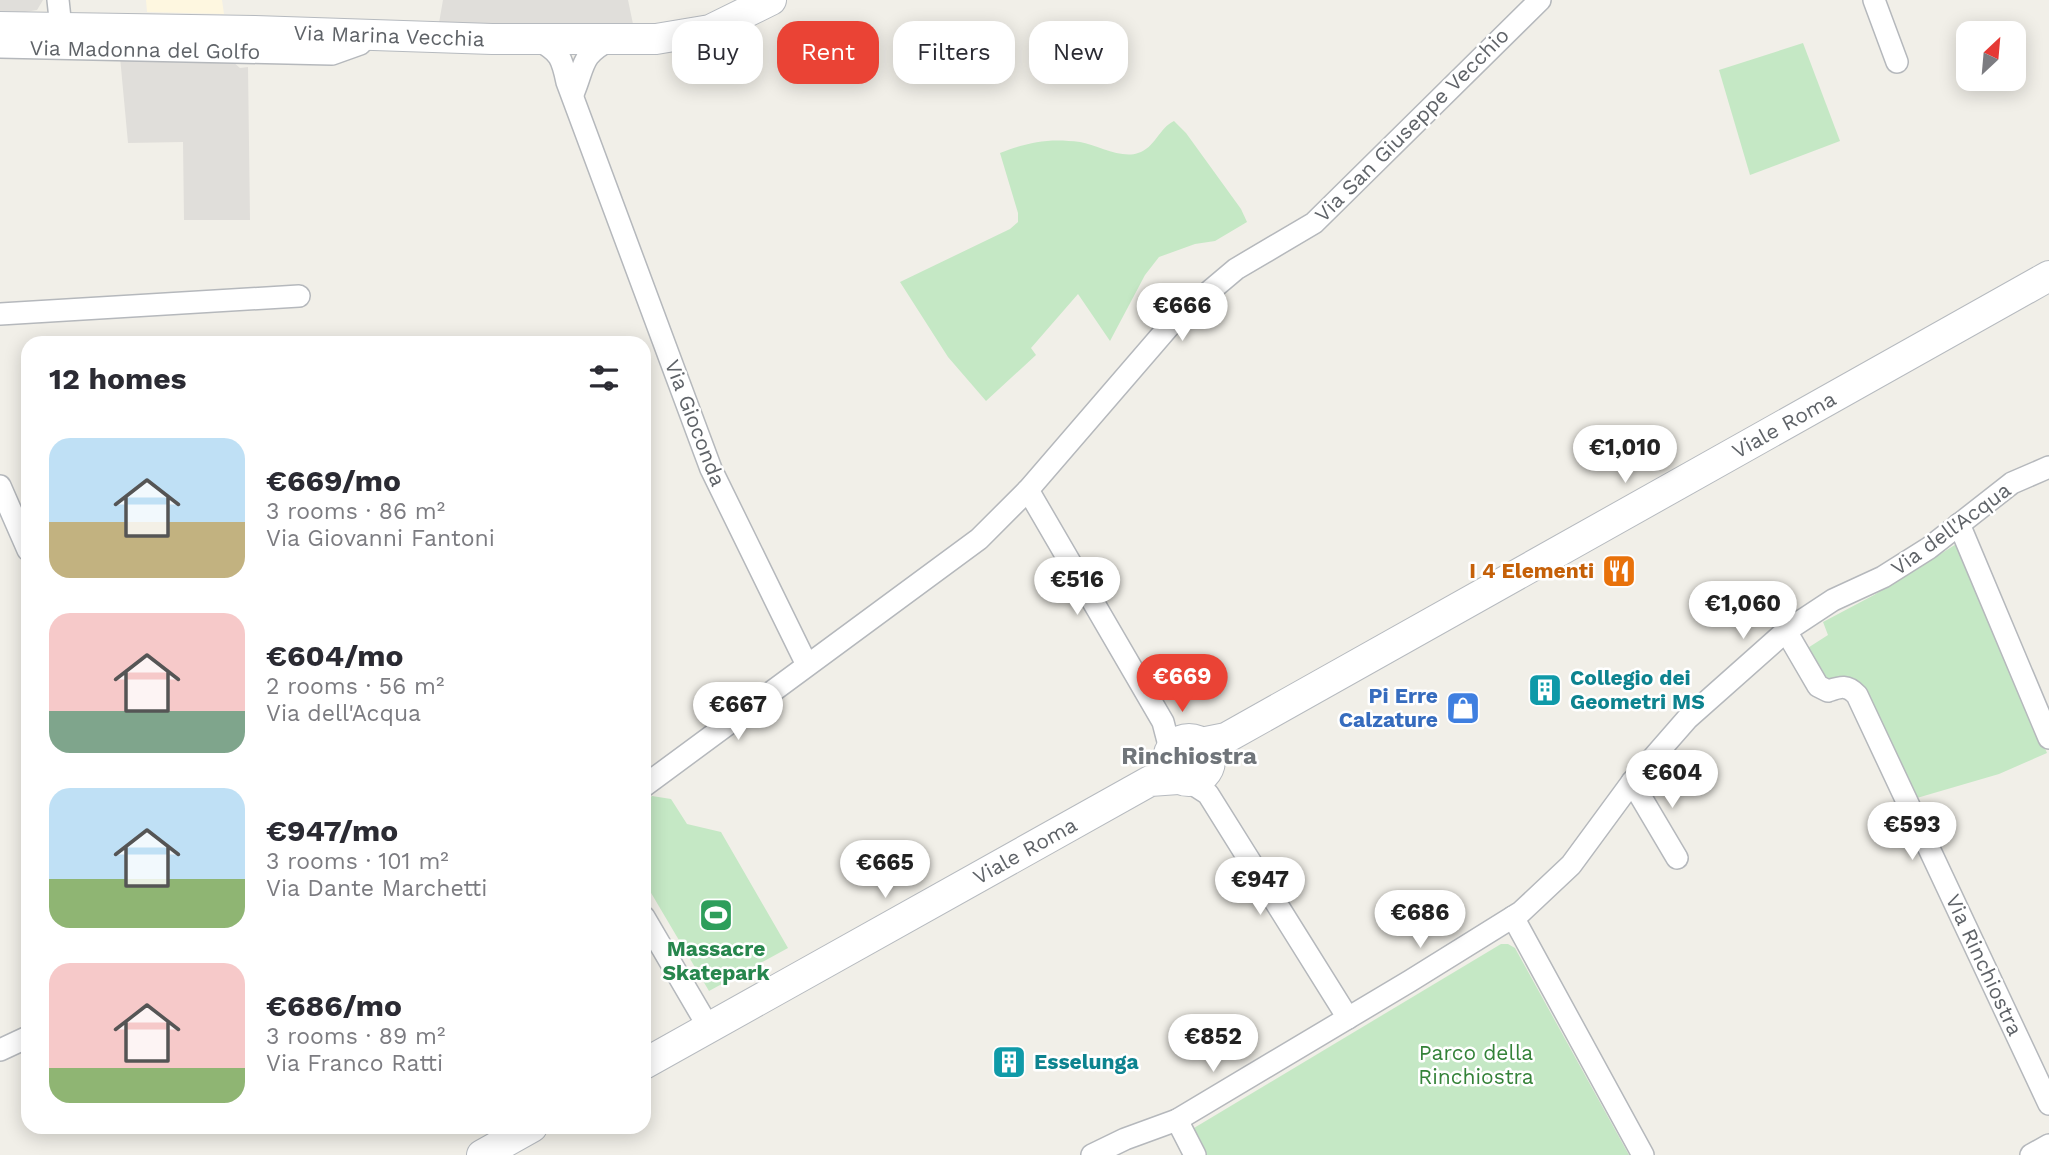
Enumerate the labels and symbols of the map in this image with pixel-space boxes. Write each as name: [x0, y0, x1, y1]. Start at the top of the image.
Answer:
street label: Via Marina Vecchia: [293, 20, 485, 51]
north arrow: [1956, 21, 2026, 91]
street label: Via San Giuseppe Vecchio: [1309, 22, 1514, 227]
street label: Via Madonna del Golfo: [29, 35, 261, 64]
pin: €666: [1141, 284, 1223, 343]
street label: Via Gioconda: [660, 356, 731, 490]
street label: Viale Roma: [1727, 386, 1840, 463]
pin: €1,010: [1568, 426, 1682, 485]
street label: Via dell'Acqua: [1886, 477, 2015, 580]
restaurant icon: I 4 Elementi: [1600, 552, 1638, 590]
pin: €516: [1036, 558, 1118, 617]
place label: I 4 Elementi: [1469, 558, 1594, 583]
pin: €1,060: [1686, 582, 1800, 641]
pin: €669: [1141, 654, 1223, 714]
place label: Collegio dei Geometri MS: [1570, 665, 1705, 714]
building icon: Collegio dei Geometri MS: [1526, 671, 1564, 709]
pin: €667: [697, 682, 779, 742]
place label: Pi Erre Calzature: [1339, 683, 1438, 732]
shop icon: Pi Erre Calzature: [1444, 689, 1482, 727]
district label: Rinchiostra: [1121, 742, 1257, 770]
pin: €604: [1631, 750, 1713, 810]
pin: €593: [1871, 802, 1953, 862]
street label: Viale Roma: [968, 812, 1081, 889]
pin: €665: [844, 841, 926, 900]
pin: €947: [1219, 858, 1301, 917]
pin: €686: [1379, 890, 1461, 950]
street label: Via Rinchiostra: [1941, 890, 2028, 1040]
sports icon: Massacre Skatepark: [697, 896, 735, 934]
place label: Massacre Skatepark: [663, 936, 770, 985]
pin: €852: [1172, 1014, 1254, 1074]
park label: Parco della Rinchiostra: [1418, 1040, 1534, 1089]
building icon: Esselunga: [990, 1043, 1028, 1081]
place label: Esselunga: [1034, 1049, 1139, 1074]

